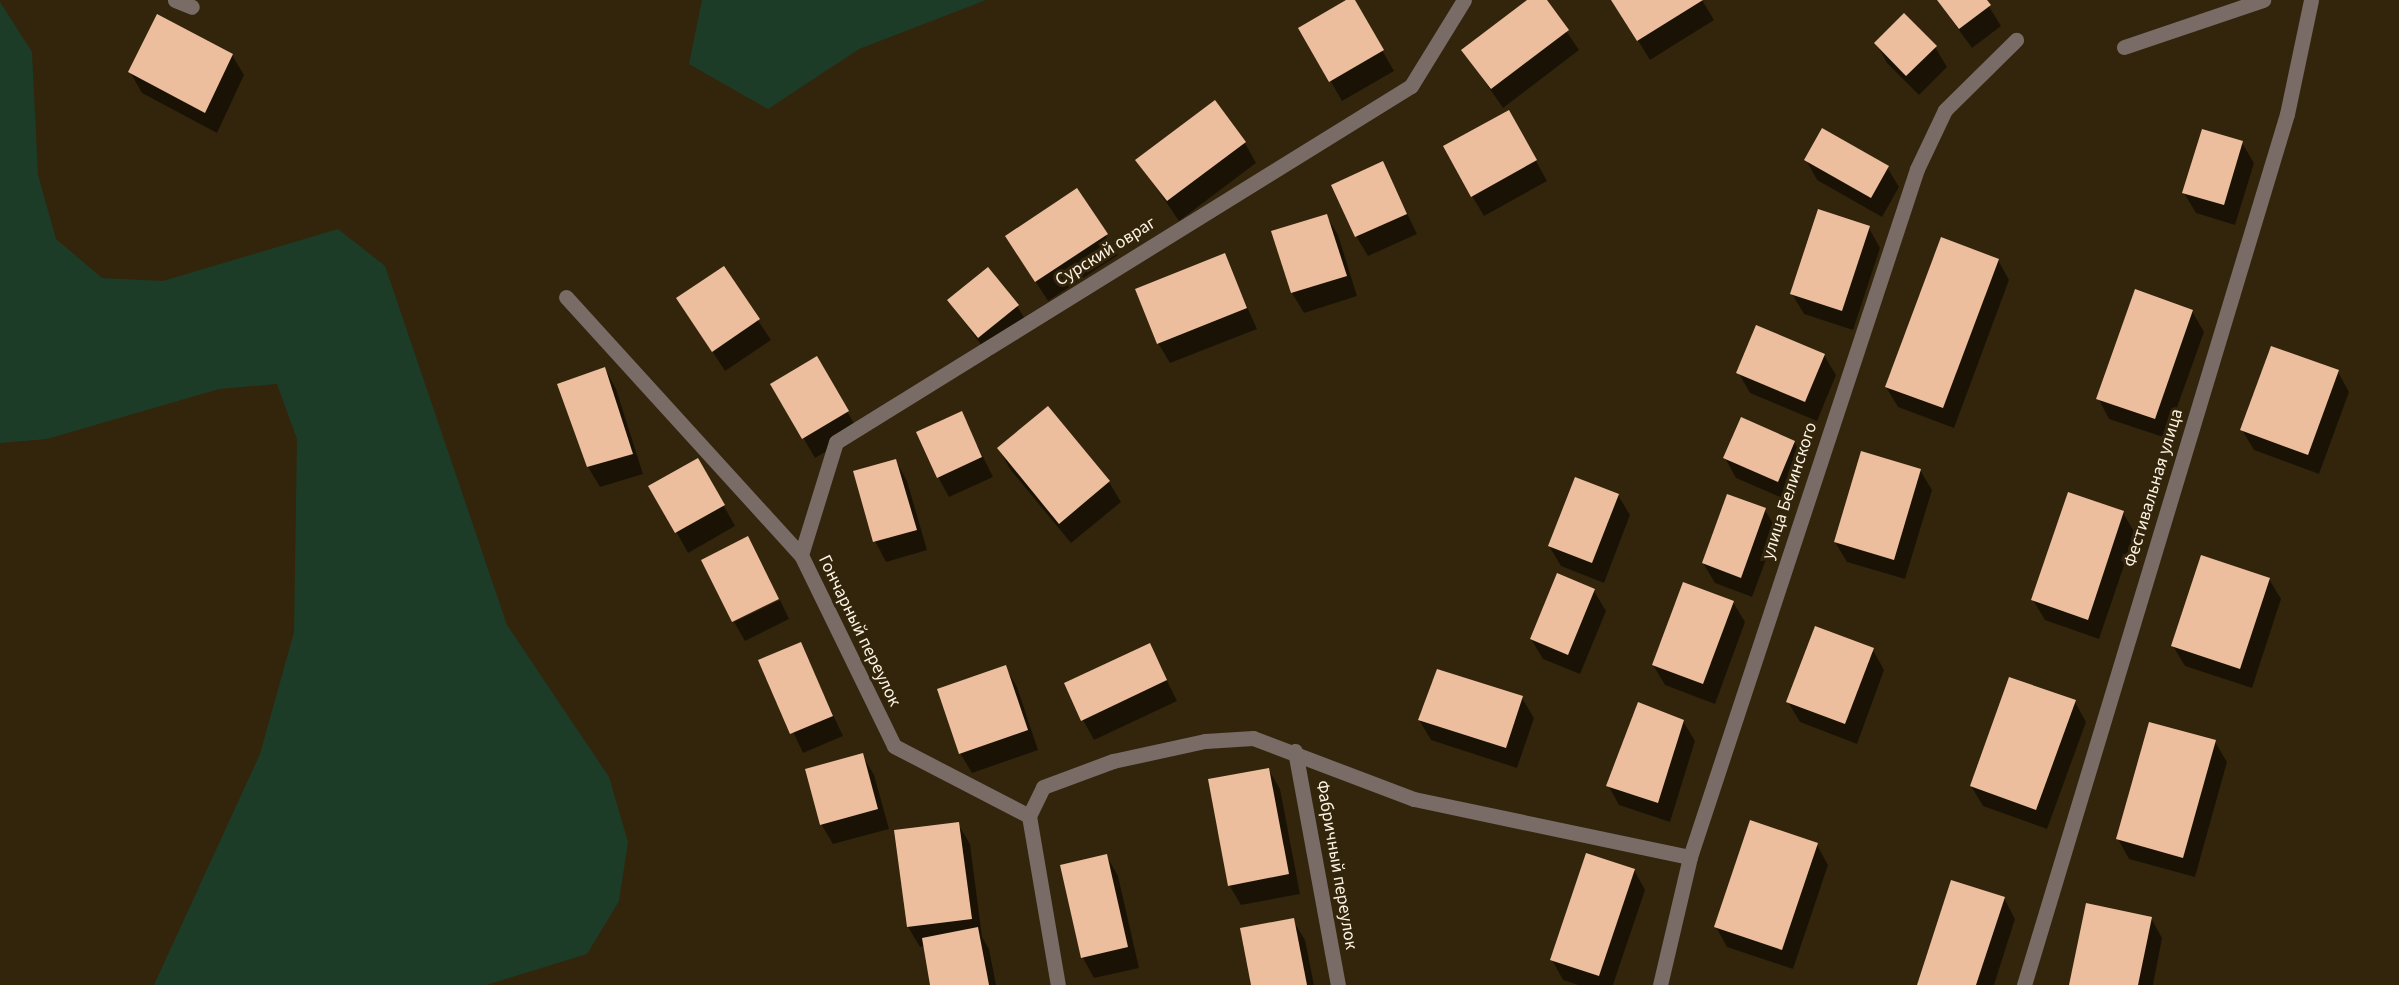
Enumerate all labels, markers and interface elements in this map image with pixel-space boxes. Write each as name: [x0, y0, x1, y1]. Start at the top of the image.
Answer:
street label: Сурский овраг: [1052, 212, 1160, 292]
street label: Фестивальная улица: [2120, 406, 2188, 570]
street label: улица Белинского: [1758, 420, 1822, 562]
street label: Гончарный переулок: [813, 552, 905, 710]
street label: Фабричный переулок: [1310, 779, 1362, 951]

